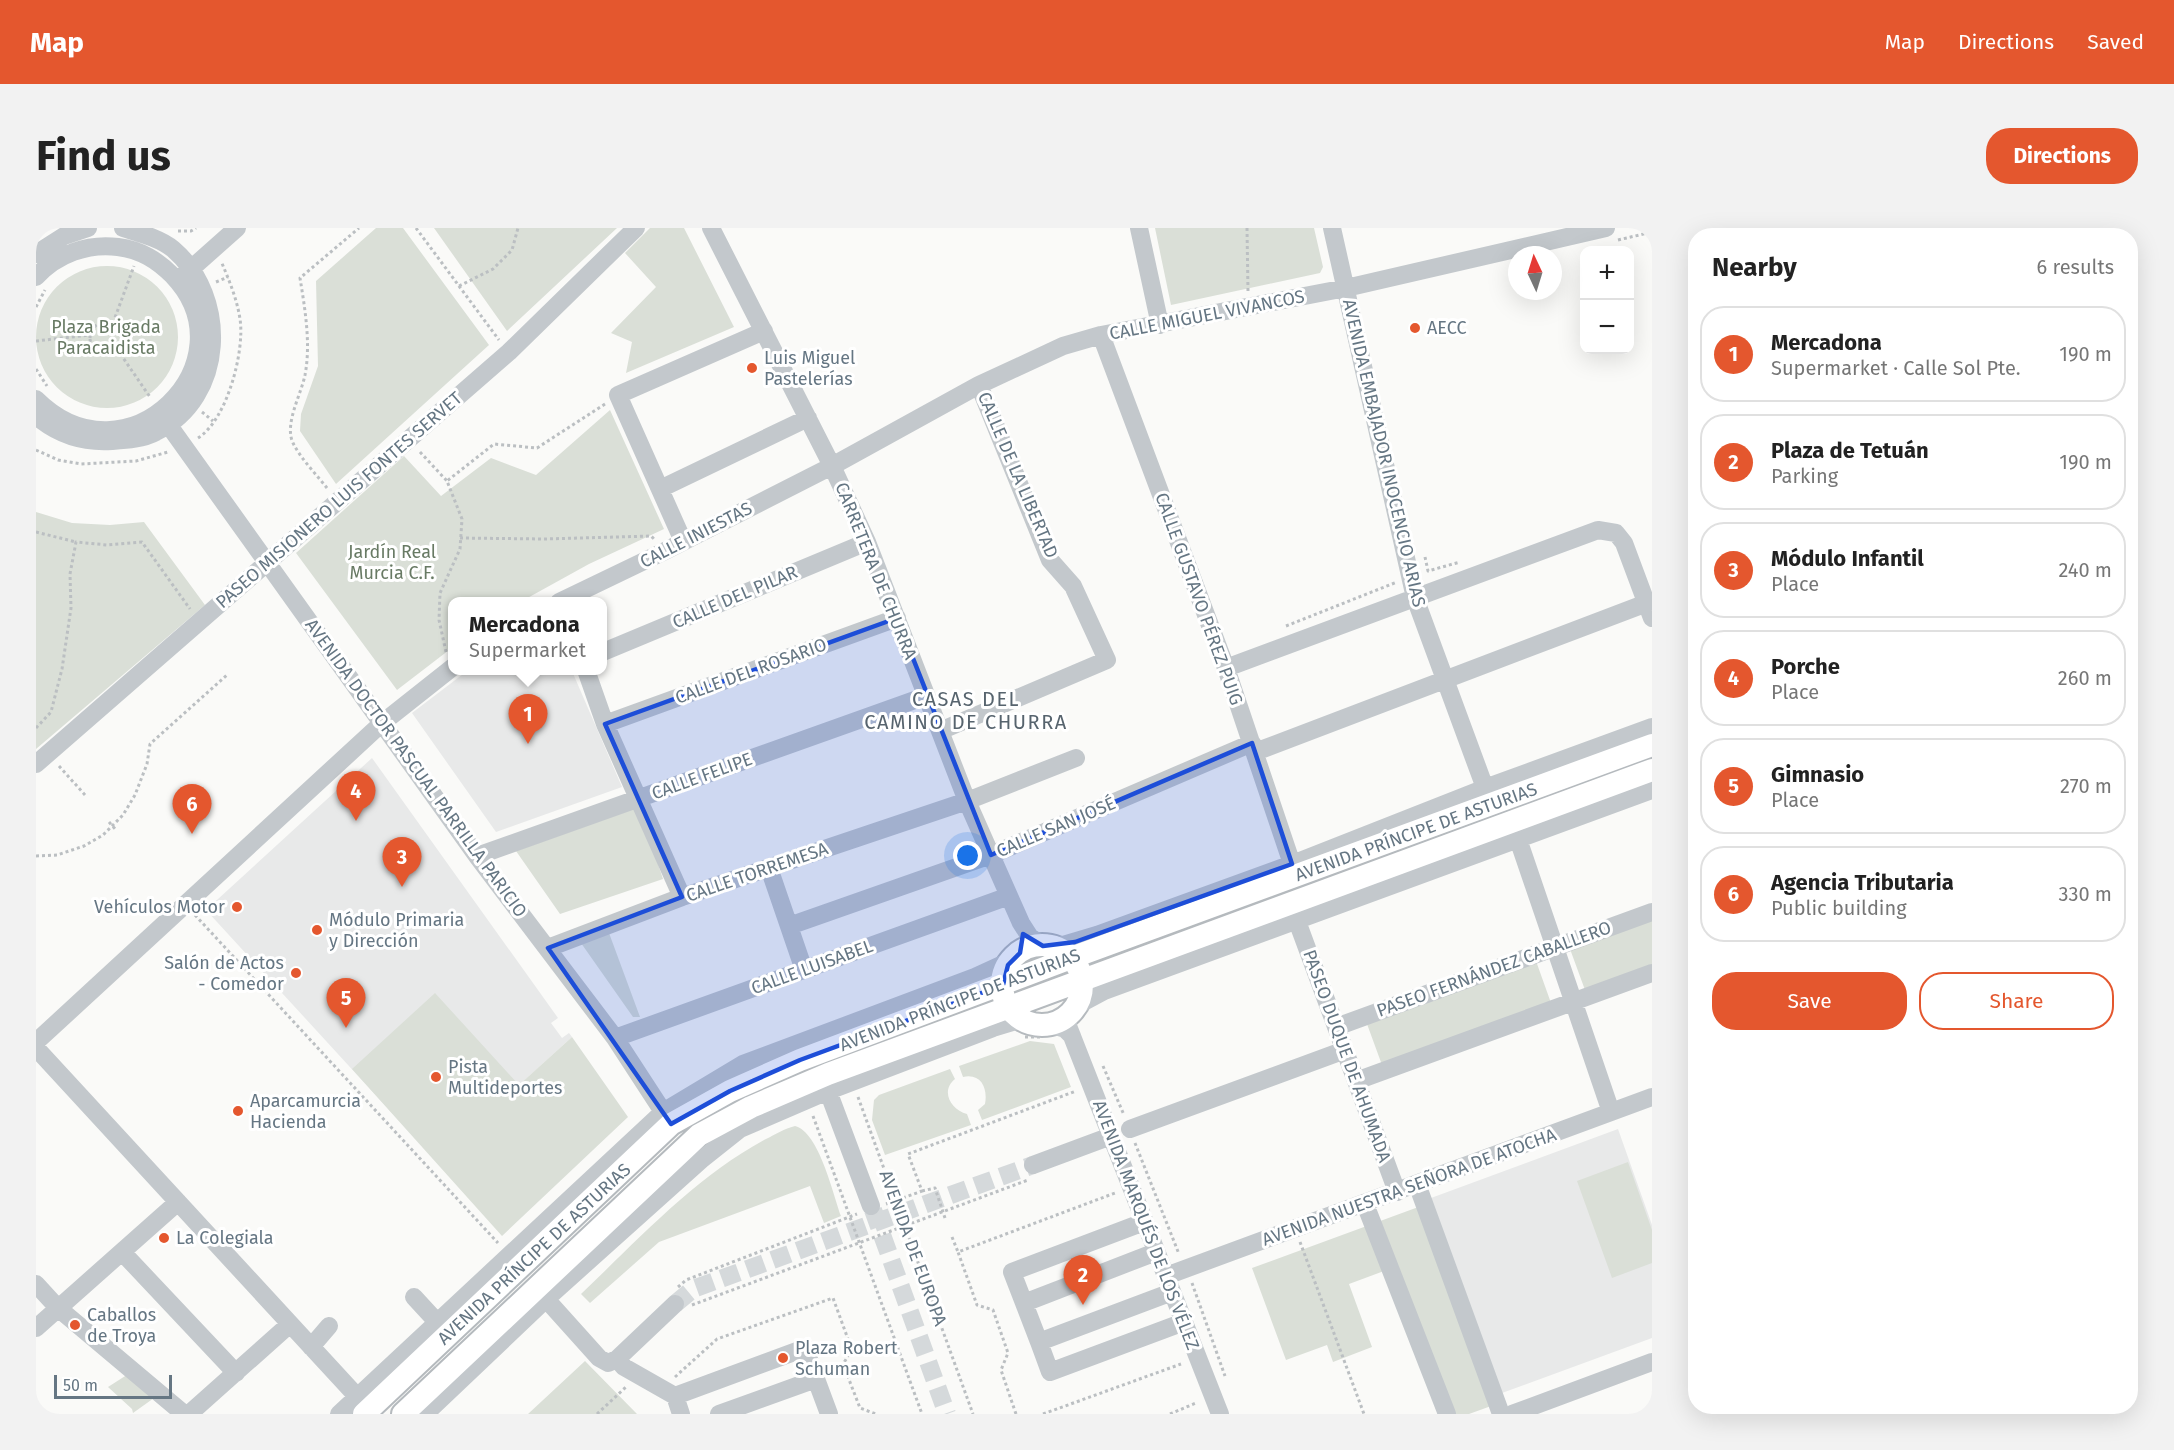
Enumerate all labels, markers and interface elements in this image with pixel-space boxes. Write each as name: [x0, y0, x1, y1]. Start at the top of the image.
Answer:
text: Map: [30, 26, 84, 59]
text: Map: [1885, 29, 1925, 55]
text: Directions: [1958, 29, 2054, 55]
text: Saved: [2087, 29, 2144, 55]
button: Directions: [1986, 128, 2138, 184]
text: Find us: [36, 131, 171, 181]
north arrow: [1508, 246, 1562, 300]
map controls: [1580, 246, 1634, 354]
button: +: [1580, 246, 1634, 300]
text: Nearby: [1712, 252, 1797, 283]
text: 6 results: [2037, 255, 2114, 279]
street label: CALLE MIGUEL VIVANCOS: [1108, 285, 1307, 345]
street label: AVENIDA EMBAJADOR INOCENCIO ARIAS: [1338, 297, 1430, 609]
button: −: [1580, 300, 1634, 354]
park label: Plaza Brigada Paracaidista: [51, 316, 161, 359]
place label: AECC: [1427, 317, 1467, 339]
marker: AECC: [1408, 321, 1422, 335]
text: Mercadona: [1771, 329, 1882, 356]
text: 1: [1729, 342, 1738, 366]
text: 190 m: [2059, 342, 2112, 366]
place label: Luis Miguel Pastelerías: [764, 347, 855, 390]
text: Supermarket · Calle Sol Pte.: [1771, 356, 2021, 380]
marker: Luis Miguel Pastelerías: [745, 361, 759, 375]
street label: PASEO MISIONERO LUIS FONTES SERVET: [211, 387, 467, 613]
street label: CALLE DE LA LIBERTAD: [973, 389, 1063, 561]
text: Plaza de Tetuán: [1771, 437, 1929, 464]
text: 2: [1728, 450, 1739, 474]
text: 190 m: [2059, 450, 2112, 474]
text: Parking: [1771, 464, 1838, 488]
street label: CARRETERA DE CHURRA: [830, 479, 922, 663]
street label: CALLE GUSTAVO PÉREZ PUIG: [1150, 489, 1249, 708]
street label: CALLE INIESTAS: [636, 497, 756, 573]
park label: Jardín Real Murcia C.F.: [348, 541, 436, 584]
text: Módulo Infantil: [1771, 545, 1924, 572]
text: 3: [1728, 558, 1739, 582]
text: 240 m: [2058, 558, 2112, 582]
street label: CALLE DEL PILAR: [669, 561, 801, 633]
text: Place: [1771, 572, 1819, 596]
popup: [448, 597, 607, 675]
text: Mercadona: [469, 611, 580, 638]
street label: AVENIDA DOCTOR PASCUAL PARRILLA PARICIO: [300, 615, 532, 921]
street label: CALLE DEL ROSARIO: [672, 633, 830, 709]
text: Supermarket: [469, 638, 586, 662]
text: Porche: [1771, 653, 1840, 680]
text: 4: [1728, 666, 1739, 690]
text: 260 m: [2058, 666, 2112, 690]
text: Place: [1771, 680, 1819, 704]
district label: CASAS DEL CAMINO DE CHURRA: [864, 687, 1068, 734]
pin: 1: [508, 694, 548, 744]
street label: CALLE FELIPE: [649, 748, 755, 804]
text: Gimnasio: [1771, 761, 1864, 788]
pin: 4: [336, 772, 376, 821]
text: 5: [1728, 774, 1739, 798]
text: 270 m: [2060, 774, 2112, 798]
street label: AVENIDA PRÍNCIPE DE ASTURIAS: [1291, 777, 1540, 886]
pin: 6: [172, 784, 212, 834]
text: Place: [1771, 788, 1819, 812]
street label: CALLE SAN JOSÉ: [993, 791, 1119, 862]
street label: CALLE TORREMESA: [683, 837, 832, 907]
pin: 3: [382, 838, 422, 887]
your location: [953, 841, 982, 870]
text: Agencia Tributaria: [1771, 869, 1954, 896]
text: 6: [1728, 882, 1739, 906]
text: 330 m: [2058, 882, 2112, 906]
place label: Vehículos Motor: [94, 896, 225, 918]
text: Public building: [1771, 896, 1907, 920]
marker: Vehículos Motor: [230, 900, 244, 914]
place label: Módulo Primaria y Dirección: [329, 909, 464, 952]
street label: PASEO FERNÁNDEZ CABALLERO: [1373, 915, 1614, 1022]
marker: Módulo Primaria y Dirección: [310, 923, 324, 937]
street label: CALLE LUISABEL: [748, 935, 876, 999]
street label: AVENIDA PRÍNCIPE DE ASTURIAS: [836, 943, 1084, 1056]
street label: PASEO DUQUE DE AHUMADA: [1298, 947, 1396, 1166]
place label: Salón de Actos - Comedor: [164, 952, 284, 995]
marker: Salón de Actos - Comedor: [289, 966, 303, 980]
button: Save: [1712, 972, 1907, 1030]
button: Share: [1919, 972, 2114, 1030]
pin: 5: [326, 978, 366, 1028]
place label: Pista Multideportes: [448, 1056, 563, 1099]
marker: Pista Multideportes: [429, 1070, 443, 1084]
place label: Aparcamurcia Hacienda: [250, 1090, 361, 1133]
street label: AVENIDA MARQUÉS DE LOS VÉLEZ: [1088, 1097, 1205, 1353]
marker: Aparcamurcia Hacienda: [231, 1104, 245, 1118]
street label: AVENIDA NUESTRA SEÑORA DE ATOCHA: [1259, 1122, 1560, 1251]
street label: AVENIDA PRÍNCIPE DE ASTURIAS: [432, 1158, 635, 1349]
street label: AVENIDA DE EUROPA: [875, 1167, 952, 1330]
place label: La Colegiala: [176, 1227, 274, 1249]
marker: La Colegiala: [157, 1231, 171, 1245]
pin: 2: [1064, 1256, 1102, 1305]
place label: Caballos de Troya: [87, 1304, 156, 1347]
marker: Caballos de Troya: [68, 1318, 82, 1332]
place label: Plaza Robert Schuman: [795, 1337, 898, 1380]
marker: Plaza Robert Schuman: [776, 1351, 790, 1365]
scale bar: [54, 1372, 172, 1400]
text: 50 m: [63, 1376, 98, 1395]

